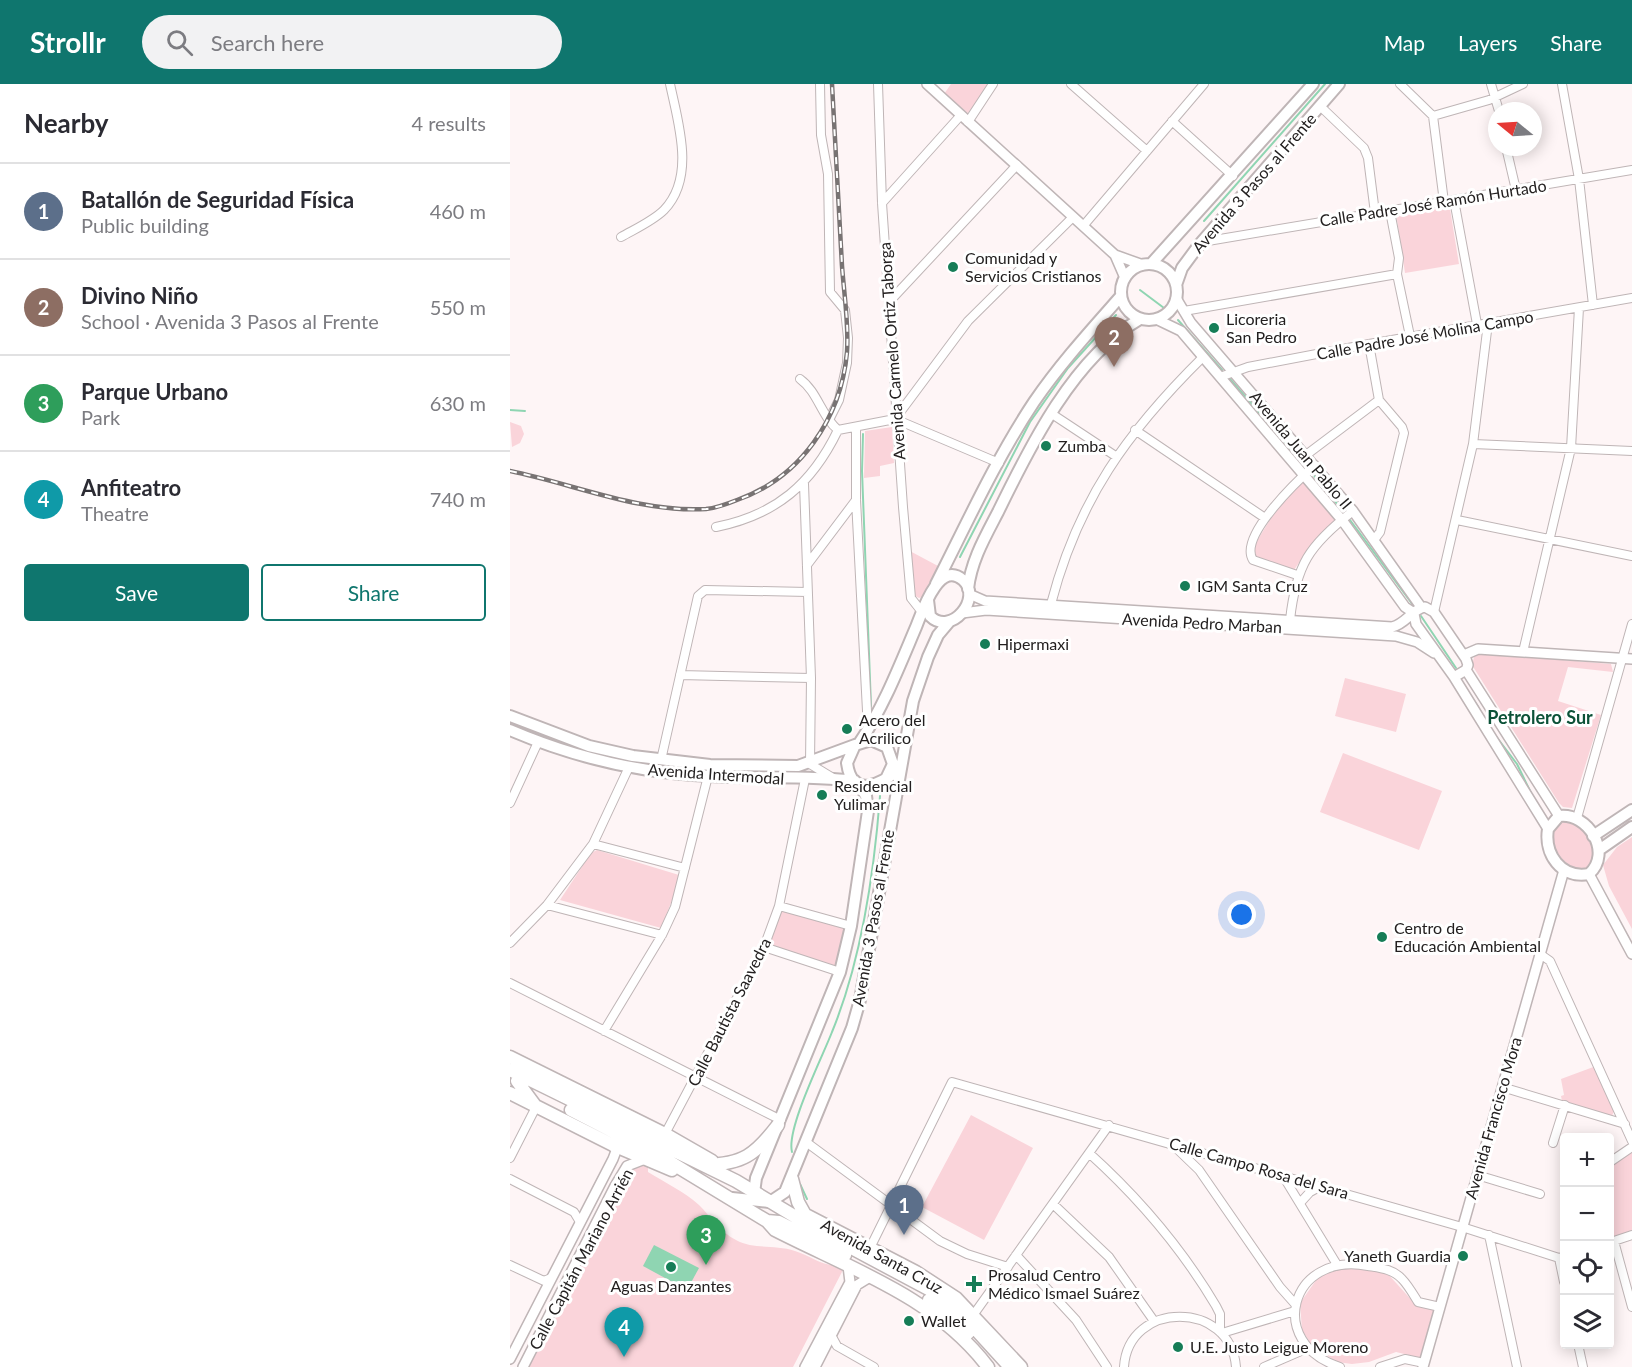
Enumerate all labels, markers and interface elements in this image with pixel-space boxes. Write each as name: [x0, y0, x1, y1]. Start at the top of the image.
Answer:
search box: [142, 15, 562, 69]
text: Strollr: [30, 25, 106, 59]
icon: search: [163, 26, 196, 59]
text: Search here: [211, 29, 324, 56]
text: Map: [1384, 30, 1425, 55]
text: Layers: [1458, 30, 1517, 55]
text: Share: [1550, 30, 1602, 55]
north arrow: [1488, 102, 1542, 156]
text: Nearby: [24, 107, 109, 139]
street label: Avenida 3 Pasos al Frente: [1188, 109, 1320, 257]
text: 4 results: [411, 111, 486, 135]
street label: Calle Padre José Ramón Hurtado: [1318, 175, 1548, 230]
text: Batallón de Seguridad Física: [81, 186, 354, 213]
text: 1: [38, 199, 49, 223]
text: 460 m: [430, 199, 486, 223]
text: Public building: [81, 213, 209, 237]
street label: Avenida Carmelo Ortiz Taborga: [874, 242, 909, 461]
place label: Comunidad y Servicios Cristianos: [965, 248, 1102, 285]
marker: Comunidad y Servicios Cristianos: [946, 260, 960, 274]
text: Divino Niño: [81, 282, 198, 309]
text: 2: [38, 295, 49, 319]
text: 550 m: [430, 295, 486, 319]
street label: Calle Padre José Molina Campo: [1315, 306, 1535, 363]
text: School · Avenida 3 Pasos al Frente: [81, 309, 379, 333]
place label: Licoreria San Pedro: [1226, 309, 1297, 346]
pin: 2: [1094, 318, 1134, 367]
marker: Licoreria San Pedro: [1207, 321, 1221, 335]
text: Parque Urbano: [81, 378, 228, 405]
street label: Avenida Juan Pablo II: [1246, 387, 1356, 513]
text: 3: [38, 391, 49, 415]
text: 630 m: [430, 391, 486, 415]
text: Park: [81, 405, 120, 429]
place label: Zumba: [1058, 436, 1106, 455]
marker: Zumba: [1039, 439, 1053, 453]
text: Anfiteatro: [81, 474, 181, 501]
text: 4: [38, 487, 49, 511]
text: 740 m: [430, 487, 486, 511]
text: Theatre: [81, 501, 149, 525]
button: Save: [24, 564, 249, 621]
button: Share: [261, 564, 486, 621]
place label: IGM Santa Cruz: [1197, 576, 1308, 595]
marker: IGM Santa Cruz: [1178, 579, 1192, 593]
street label: Avenida Pedro Marban: [1122, 609, 1282, 636]
place label: Hipermaxi: [997, 634, 1069, 653]
marker: Hipermaxi: [978, 637, 992, 651]
district label: Petrolero Sur: [1487, 706, 1593, 728]
place label: Acero del Acrilico: [859, 710, 925, 747]
marker: Acero del Acrilico: [840, 722, 854, 736]
street label: Avenida Intermodal: [647, 759, 785, 788]
place label: Residencial Yulimar: [834, 776, 912, 813]
marker: Residencial Yulimar: [815, 788, 829, 802]
street label: Avenida 3 Pasos al Frente: [848, 828, 897, 1008]
your location: [1227, 900, 1256, 929]
place label: Centro de Educación Ambiental: [1394, 918, 1541, 955]
marker: Centro de Educación Ambiental: [1375, 930, 1389, 944]
street label: Calle Bautista Saavedra: [683, 934, 774, 1089]
street label: Avenida Francisco Mora: [1460, 1035, 1525, 1201]
street label: Calle Campo Rosa del Sara: [1167, 1133, 1351, 1202]
map controls: [1560, 1133, 1614, 1349]
button: +: [1560, 1133, 1614, 1187]
street label: Calle Capitán Mariano Arrién: [525, 1165, 636, 1353]
pin: 1: [884, 1186, 924, 1235]
button: −: [1560, 1187, 1614, 1241]
street label: Avenida Santa Cruz: [818, 1214, 946, 1297]
pin: 3: [686, 1216, 726, 1265]
button: locate: [1560, 1241, 1614, 1295]
place label: Yaneth Guardia: [1344, 1246, 1451, 1265]
marker: Yaneth Guardia: [1456, 1249, 1470, 1263]
marker: Aguas Danzantes: [664, 1260, 678, 1274]
place label: Prosalud Centro Médico Ismael Suárez: [988, 1265, 1140, 1302]
marker: Prosalud Centro Médico Ismael Suárez: [965, 1275, 983, 1293]
place label: Aguas Danzantes: [611, 1276, 732, 1295]
button: layers: [1560, 1295, 1614, 1349]
pin: 4: [604, 1308, 644, 1357]
place label: Wallet: [921, 1311, 967, 1330]
marker: Wallet: [902, 1314, 916, 1328]
place label: U.E. Justo Leigue Moreno: [1190, 1337, 1368, 1356]
marker: U.E. Justo Leigue Moreno: [1171, 1340, 1185, 1354]

